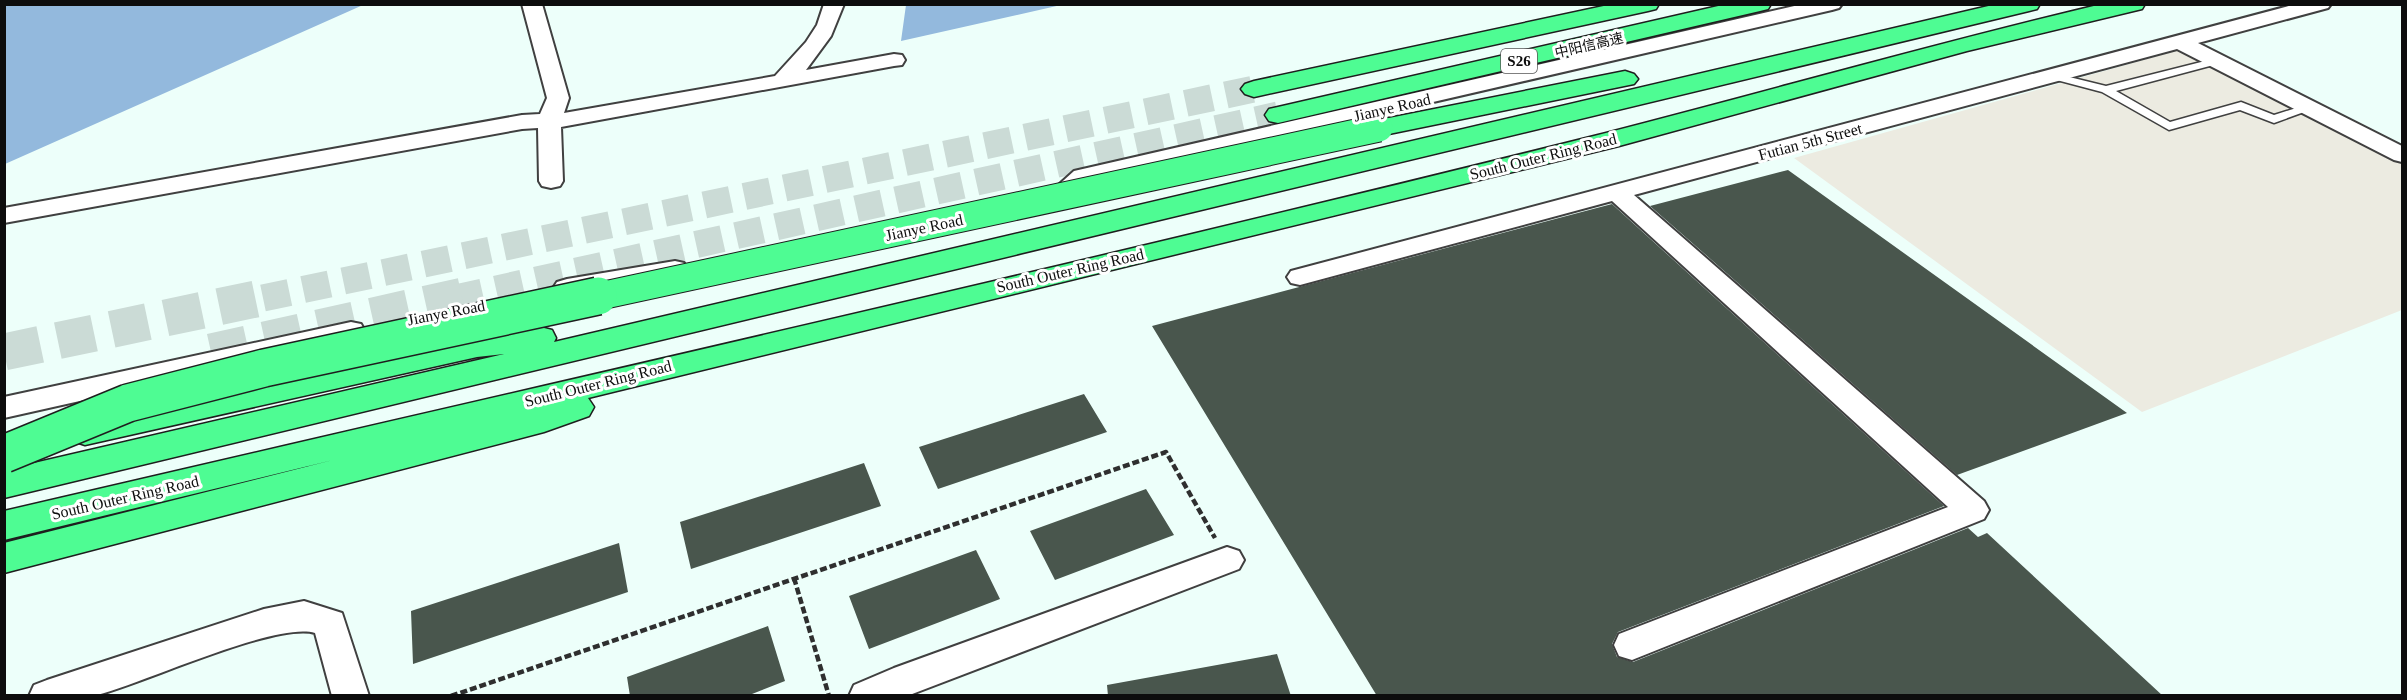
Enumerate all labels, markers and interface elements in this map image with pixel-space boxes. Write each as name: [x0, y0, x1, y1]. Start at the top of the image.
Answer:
street label: 中阳信高速: [1553, 30, 1625, 61]
road number: S26: [1501, 49, 1537, 73]
street label: Jianye Road: [1352, 90, 1433, 126]
street label: Futian 5th Street: [1756, 119, 1864, 163]
street label: South Outer Ring Road: [1468, 130, 1619, 184]
street label: Jianye Road: [884, 211, 965, 245]
street label: South Outer Ring Road: [995, 245, 1146, 297]
street label: Jianye Road: [406, 297, 487, 329]
street label: South Outer Ring Road: [523, 357, 674, 411]
street label: South Outer Ring Road: [50, 472, 201, 524]

